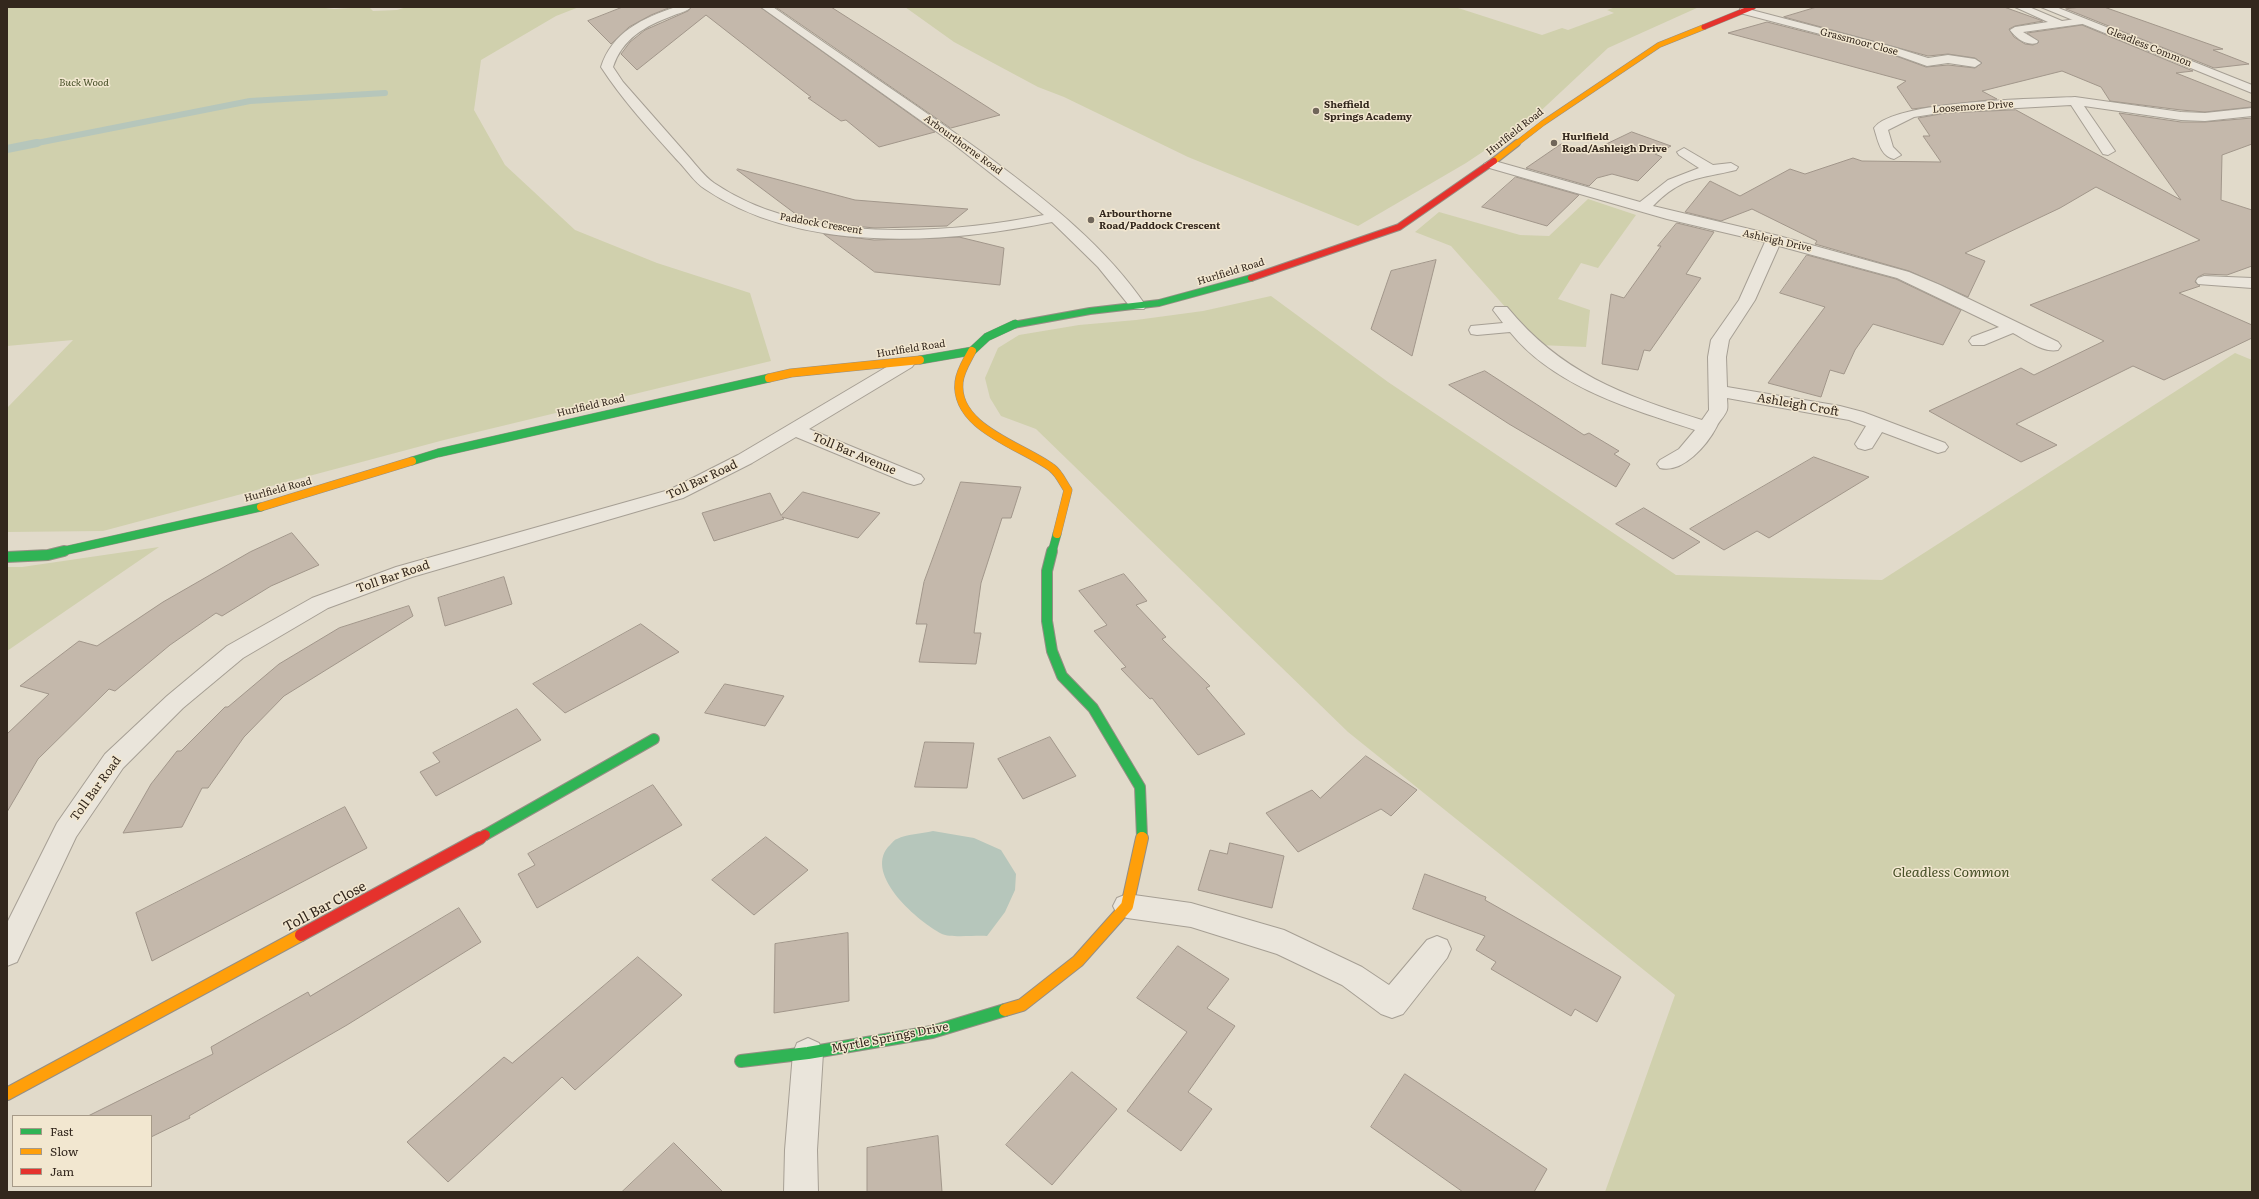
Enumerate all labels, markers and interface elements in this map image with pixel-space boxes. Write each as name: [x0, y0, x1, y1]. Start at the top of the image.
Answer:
street label: Gleadless Common: [2105, 24, 2193, 70]
street label: Grassmoor Close: [1819, 26, 1899, 58]
park label: Buck Wood: [59, 77, 109, 89]
street label: Loosemore Drive: [1932, 98, 2014, 116]
place label: Sheffield Springs Academy: [1324, 99, 1412, 122]
marker: Sheffield Springs Academy: [1311, 106, 1321, 116]
street label: Hurlfield Road: [1484, 106, 1546, 158]
street label: Arbourthorne Road: [922, 113, 1004, 177]
place label: Hurlfield Road/Ashleigh Drive: [1562, 131, 1667, 154]
marker: Hurlfield Road/Ashleigh Drive: [1549, 138, 1559, 148]
place label: Arbourthorne Road/Paddock Crescent: [1099, 208, 1220, 232]
street label: Paddock Crescent: [779, 211, 863, 237]
marker: Arbourthorne Road/Paddock Crescent: [1086, 215, 1096, 225]
street label: Ashleigh Drive: [1741, 227, 1813, 255]
street label: Hurlfield Road: [1196, 256, 1266, 288]
street label: Hurlfield Road: [876, 338, 946, 360]
street label: Ashleigh Croft: [1756, 391, 1840, 419]
street label: Hurlfield Road: [556, 392, 626, 420]
street label: Toll Bar Avenue: [810, 430, 898, 478]
street label: Toll Bar Road: [664, 457, 740, 503]
street label: Hurlfield Road: [243, 475, 313, 505]
street label: Toll Bar Road: [354, 558, 432, 596]
street label: Toll Bar Road: [68, 754, 124, 824]
park label: Gleadless Common: [1892, 865, 2010, 881]
street label: Toll Bar Close: [281, 878, 369, 936]
street label: Myrtle Springs Drive: [830, 1020, 950, 1056]
legend: [12, 1115, 152, 1187]
text: Fast: [50, 1122, 73, 1140]
text: Slow: [50, 1142, 78, 1160]
text: Jam: [50, 1162, 74, 1180]

